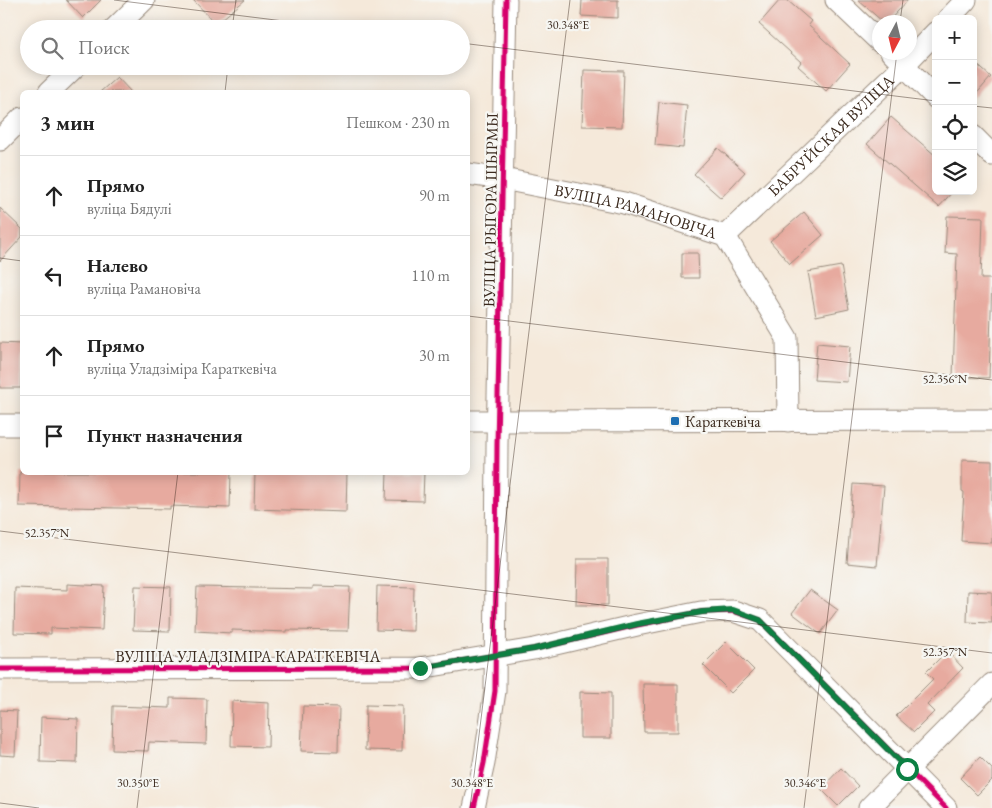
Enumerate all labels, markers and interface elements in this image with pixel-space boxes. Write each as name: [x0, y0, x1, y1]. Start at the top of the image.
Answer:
north arrow: [872, 15, 917, 60]
map controls: [932, 15, 977, 195]
button: +: [932, 15, 977, 60]
text: 30.348°E: [547, 17, 589, 33]
search box: [20, 20, 470, 75]
icon: search: [38, 34, 66, 62]
text: Поиск: [78, 35, 130, 60]
button: −: [932, 60, 977, 105]
street label: БАБРУЙСКАЯ ВУЛІЦА: [763, 70, 899, 201]
button: locate: [932, 105, 977, 150]
text: 3 мин: [40, 109, 95, 136]
text: Пешком · 230 m: [346, 112, 450, 133]
street label: ВУЛІЦА РЫГОРА ШЫРМЫ: [478, 113, 503, 307]
button: layers: [932, 150, 977, 195]
text: Прямо: [87, 173, 145, 198]
street label: ВУЛІЦА РАМАНОВІЧА: [553, 179, 720, 244]
icon: ahead: [40, 182, 68, 210]
text: 90 m: [419, 185, 450, 206]
text: вуліца Бядулі: [87, 198, 172, 219]
text: Налево: [87, 253, 148, 278]
icon: left: [40, 262, 68, 290]
text: 110 m: [411, 265, 450, 286]
text: вуліца Рамановіча: [87, 278, 201, 299]
text: Прямо: [87, 333, 145, 358]
icon: ahead: [40, 342, 68, 370]
text: 30 m: [419, 345, 450, 366]
text: вуліца Уладзіміра Караткевіча: [87, 358, 277, 379]
text: 52.356°N: [923, 371, 968, 387]
place label: Караткевіча: [685, 411, 761, 432]
marker: Караткевіча: [669, 415, 681, 427]
icon: arrive: [40, 422, 68, 450]
text: Пункт назначения: [87, 423, 243, 448]
text: 52.357°N: [25, 525, 70, 541]
text: 52.357°N: [923, 644, 968, 660]
street label: ВУЛІЦА УЛАДЗІМІРА КАРАТКЕВІЧА: [115, 646, 382, 667]
route end: [409, 657, 432, 680]
route start: [896, 758, 919, 781]
text: 30.350°E: [117, 775, 159, 791]
text: 30.348°E: [451, 775, 493, 791]
text: 30.346°E: [784, 775, 826, 791]

